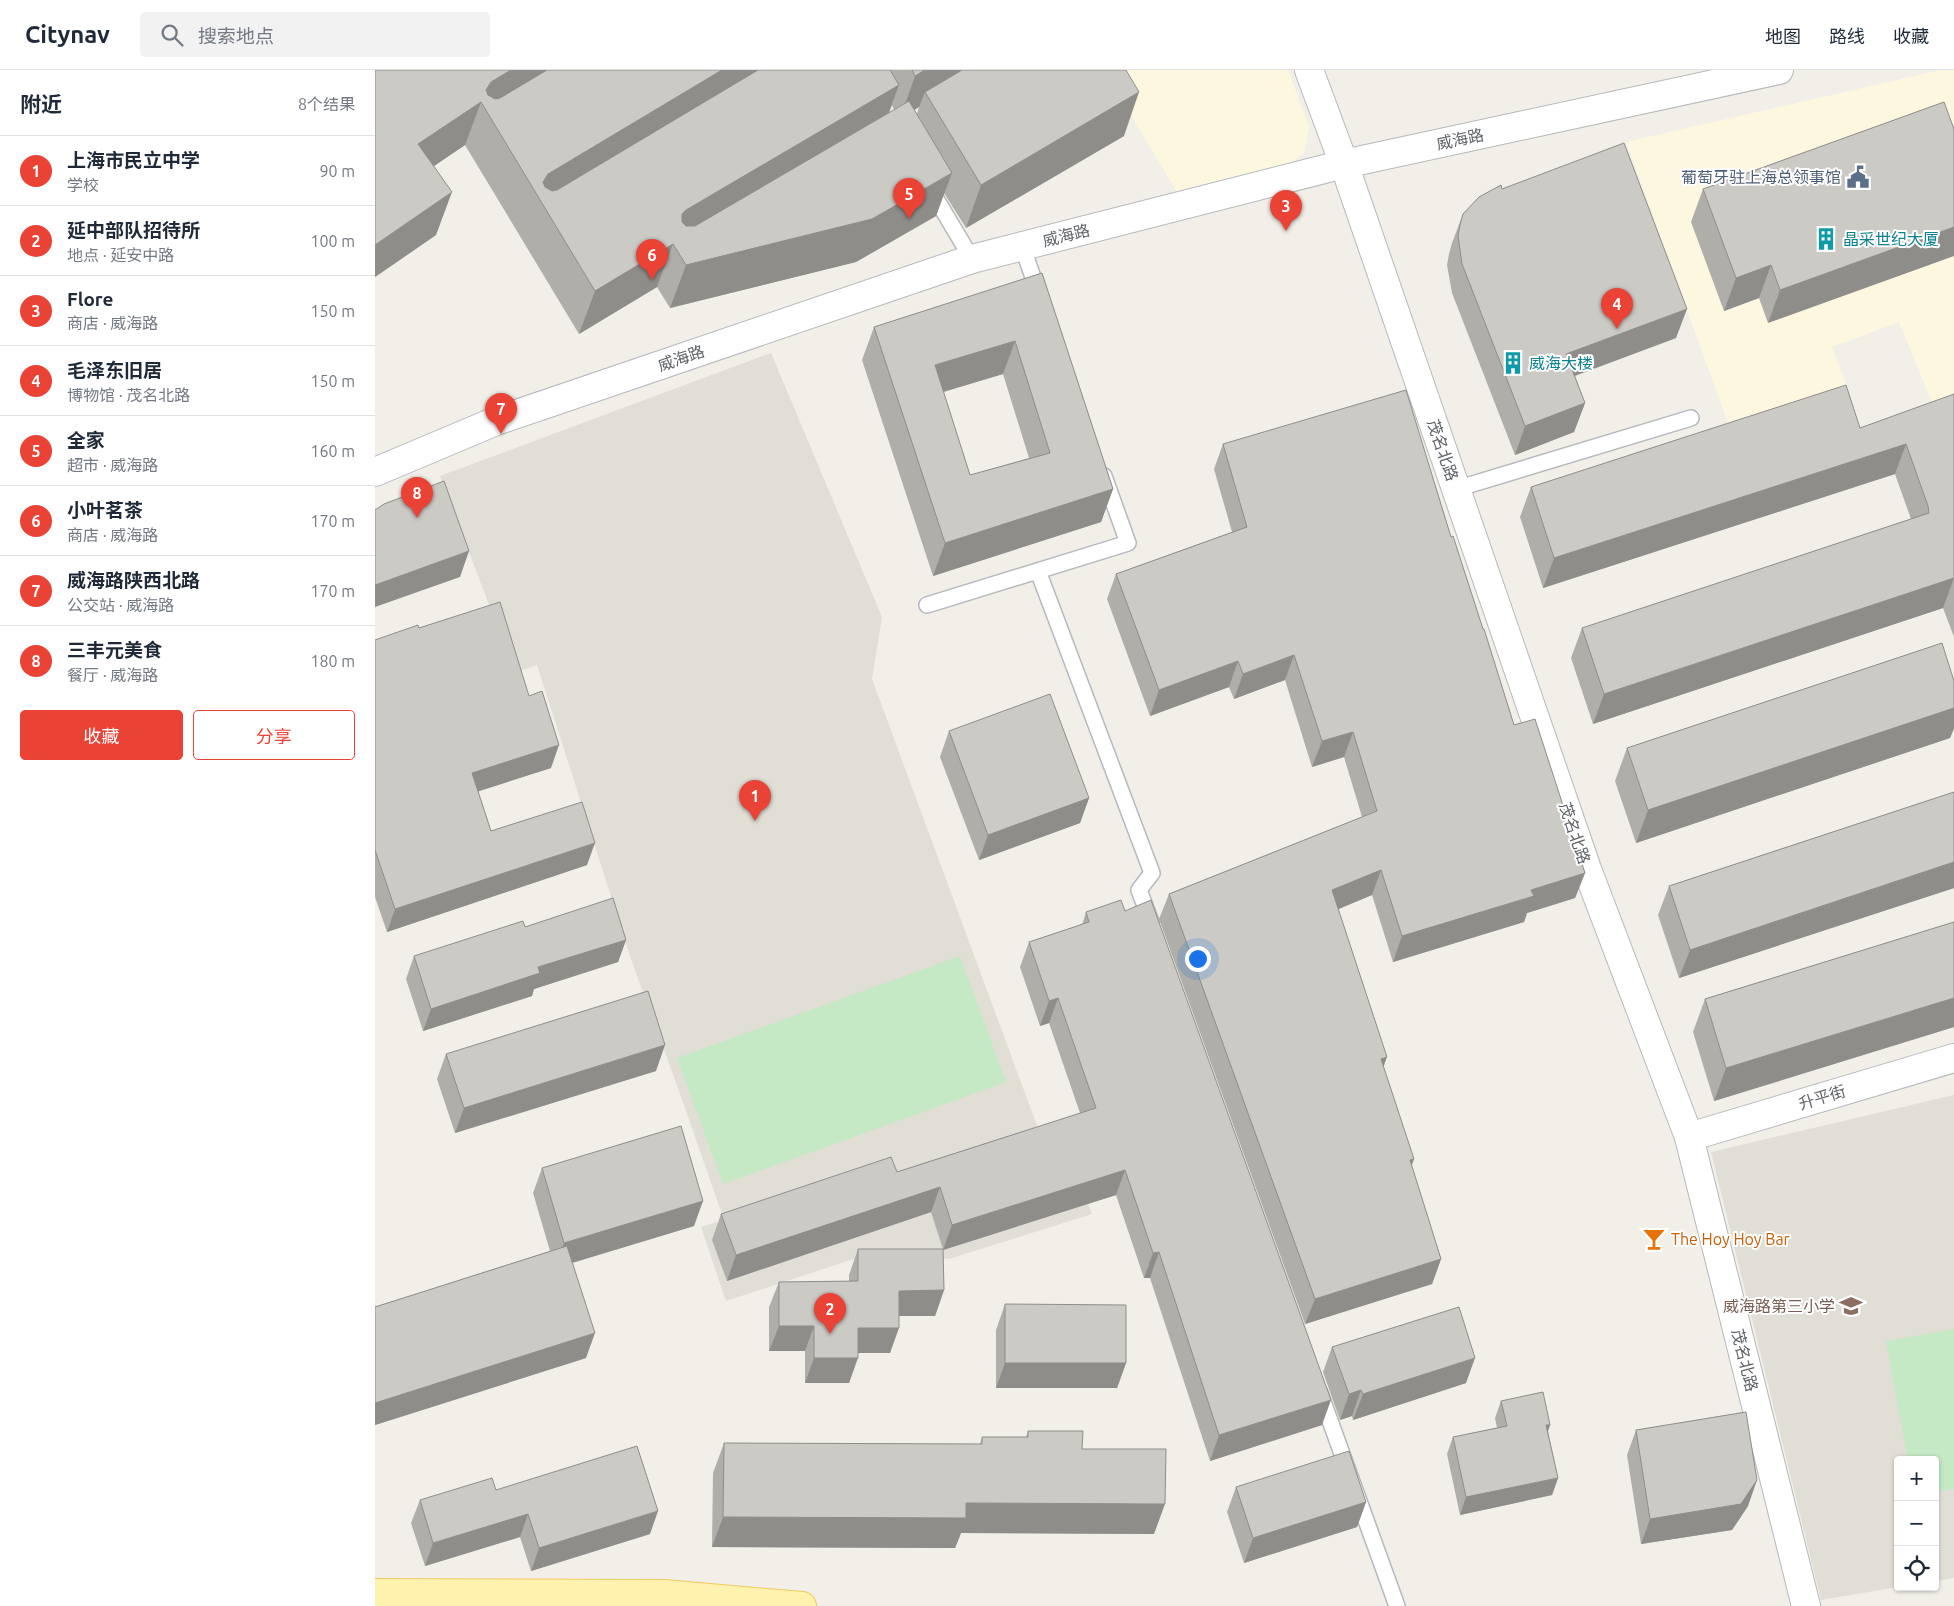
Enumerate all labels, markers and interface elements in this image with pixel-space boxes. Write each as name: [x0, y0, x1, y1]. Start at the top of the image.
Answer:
search box: [140, 12, 490, 57]
text: Citynav: [25, 21, 110, 48]
icon: search: [158, 21, 186, 49]
text: 搜索地点: [198, 25, 274, 47]
text: 地图: [1765, 26, 1801, 46]
text: 路线: [1829, 26, 1865, 46]
text: 收藏: [1893, 26, 1929, 46]
text: 附近: [20, 92, 62, 116]
text: 8个结果: [298, 95, 355, 113]
street label: 威海路: [1435, 125, 1485, 153]
text: 上海市民立中学: [67, 149, 200, 171]
text: 1: [31, 162, 41, 180]
text: 90 m: [319, 162, 355, 180]
public building icon: 葡萄牙驻上海总领事馆: [1845, 164, 1871, 190]
place label: 葡萄牙驻上海总领事馆: [1681, 168, 1841, 186]
text: 学校: [67, 176, 99, 194]
pin: 5: [893, 178, 925, 219]
pin: 3: [1270, 190, 1302, 231]
text: 延中部队招待所: [67, 219, 200, 241]
street label: 威海路: [1041, 220, 1091, 250]
building icon: 晶采世纪大厦: [1813, 226, 1839, 252]
place label: 晶采世纪大厦: [1843, 230, 1939, 248]
text: 2: [31, 232, 41, 250]
text: 100 m: [310, 232, 355, 250]
pin: 6: [636, 239, 668, 280]
text: 地点 · 延安中路: [67, 246, 174, 264]
text: Flore: [67, 288, 113, 310]
pin: 4: [1601, 288, 1633, 329]
text: 3: [31, 302, 41, 320]
text: 150 m: [310, 302, 355, 320]
text: 商店 · 威海路: [67, 314, 158, 332]
street label: 威海路: [655, 342, 707, 374]
building icon: 威海大楼: [1500, 350, 1526, 376]
place label: 威海大楼: [1529, 354, 1593, 372]
text: 毛泽东旧居: [67, 359, 162, 381]
text: 4: [31, 372, 41, 390]
text: 150 m: [310, 372, 355, 390]
text: 博物馆 · 茂名北路: [67, 386, 190, 404]
pin: 7: [485, 393, 517, 434]
street label: 茂名北路: [1424, 417, 1462, 483]
text: 全家: [67, 429, 105, 451]
text: 5: [31, 442, 41, 460]
text: 160 m: [310, 442, 355, 460]
text: 超市 · 威海路: [67, 456, 158, 474]
pin: 8: [401, 477, 433, 518]
text: 小叶茗茶: [67, 499, 143, 521]
text: 6: [31, 512, 41, 530]
text: 170 m: [310, 512, 355, 530]
text: 商店 · 威海路: [67, 526, 158, 544]
text: 威海路陕西北路: [67, 569, 200, 591]
text: 7: [31, 582, 41, 600]
text: 170 m: [310, 582, 355, 600]
text: 公交站 · 威海路: [67, 596, 174, 614]
text: 三丰元美食: [67, 639, 162, 661]
text: 8: [31, 652, 41, 670]
text: 180 m: [310, 652, 355, 670]
text: 餐厅 · 威海路: [67, 666, 158, 684]
button: 收藏: [20, 710, 183, 760]
button: 分享: [193, 710, 355, 760]
pin: 1: [739, 780, 771, 821]
street label: 茂名北路: [1556, 800, 1594, 866]
your location: [1185, 946, 1211, 972]
street label: 升平街: [1796, 1081, 1848, 1113]
bar icon: The Hoy Hoy Bar: [1641, 1226, 1667, 1252]
place label: The Hoy Hoy Bar: [1671, 1230, 1790, 1248]
pin: 2: [814, 1293, 846, 1334]
school or university icon: 威海路第三小学: [1838, 1293, 1864, 1319]
place label: 威海路第三小学: [1723, 1297, 1835, 1315]
street label: 茂名北路: [1729, 1327, 1761, 1393]
map controls: [1894, 1456, 1939, 1591]
button: +: [1894, 1456, 1939, 1501]
button: −: [1894, 1501, 1939, 1546]
button: locate: [1894, 1546, 1939, 1591]

